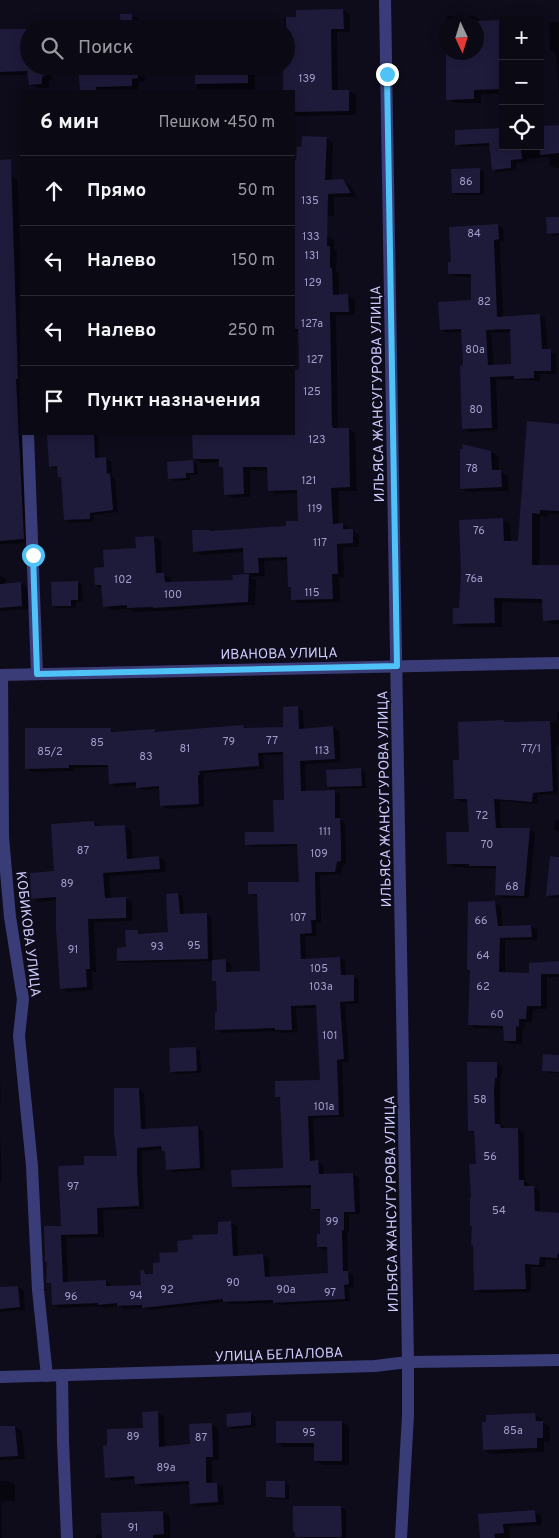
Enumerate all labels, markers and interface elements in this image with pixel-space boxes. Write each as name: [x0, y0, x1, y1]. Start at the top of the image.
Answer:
north arrow: [439, 15, 484, 60]
map controls: [499, 15, 544, 150]
button: +: [499, 15, 544, 60]
search box: [20, 20, 295, 75]
icon: search: [38, 34, 66, 62]
text: Поиск: [78, 36, 134, 60]
button: −: [499, 60, 544, 105]
route end: [376, 63, 399, 86]
house number: 139: [298, 72, 316, 86]
button: locate: [499, 105, 544, 150]
text: 6 мин: [40, 109, 99, 136]
text: Пешком · 450 m: [158, 113, 275, 133]
house number: 86: [459, 175, 473, 189]
icon: ahead: [40, 177, 68, 205]
text: Прямо: [87, 179, 146, 203]
text: 50 m: [238, 181, 275, 201]
house number: 135: [301, 194, 319, 208]
house number: 84: [467, 227, 481, 241]
house number: 133: [302, 230, 320, 244]
icon: left: [40, 247, 68, 275]
text: Налево: [87, 249, 156, 273]
house number: 131: [305, 249, 319, 263]
text: 150 m: [232, 251, 275, 271]
house number: 129: [304, 276, 322, 290]
street label: ИЛЬЯСА ЖАНСУГУРОВА УЛИЦА: [368, 285, 389, 503]
house number: 82: [477, 295, 491, 309]
icon: left: [40, 317, 68, 345]
house number: 127а: [301, 317, 323, 331]
text: Налево: [87, 319, 156, 343]
text: 250 m: [228, 321, 275, 341]
house number: 80а: [465, 343, 485, 357]
house number: 127: [307, 353, 323, 367]
house number: 125: [303, 385, 321, 399]
icon: arrive: [40, 387, 68, 415]
text: Пункт назначения: [87, 389, 261, 413]
house number: 80: [469, 403, 483, 417]
house number: 123: [308, 433, 326, 447]
house number: 78: [466, 462, 478, 476]
house number: 121: [302, 474, 316, 488]
house number: 119: [308, 502, 322, 516]
house number: 76: [473, 524, 485, 538]
house number: 117: [313, 536, 327, 550]
route start: [22, 544, 45, 567]
house number: 76а: [465, 572, 483, 586]
house number: 102: [114, 573, 132, 587]
house number: 115: [304, 586, 320, 600]
house number: 100: [164, 588, 182, 602]
street label: ИВАНОВА УЛИЦА: [220, 645, 338, 664]
street label: ИЛЬЯСА ЖАНСУГУРОВА УЛИЦА: [375, 690, 396, 908]
house number: 77: [266, 734, 278, 748]
house number: 79: [223, 735, 235, 749]
house number: 85: [90, 736, 104, 750]
house number: 81: [180, 742, 190, 756]
house number: 77/1: [521, 742, 541, 756]
house number: 113: [315, 744, 329, 758]
house number: 85/2: [37, 745, 63, 759]
house number: 83: [139, 750, 153, 764]
house number: 72: [476, 809, 488, 823]
house number: 111: [319, 825, 331, 839]
house number: 70: [481, 838, 493, 852]
house number: 87: [77, 844, 89, 858]
house number: 109: [310, 847, 328, 861]
street label: КОБИКОВА УЛИЦА: [11, 870, 44, 998]
house number: 89: [60, 877, 74, 891]
house number: 68: [505, 880, 519, 894]
house number: 107: [290, 911, 307, 925]
house number: 66: [474, 914, 488, 928]
house number: 95: [187, 939, 201, 953]
house number: 93: [150, 940, 164, 954]
house number: 91: [68, 943, 78, 957]
house number: 64: [476, 949, 490, 963]
house number: 105: [310, 962, 328, 976]
house number: 103а: [309, 980, 333, 994]
house number: 62: [476, 980, 490, 994]
house number: 60: [490, 1008, 504, 1022]
house number: 101: [322, 1029, 338, 1043]
house number: 58: [473, 1093, 487, 1107]
street label: ИЛЬЯСА ЖАНСУГУРОВА УЛИЦА: [382, 1095, 403, 1313]
house number: 101а: [314, 1100, 335, 1114]
house number: 56: [483, 1150, 497, 1164]
house number: 97: [67, 1180, 79, 1194]
house number: 54: [492, 1204, 506, 1218]
house number: 99: [325, 1215, 339, 1229]
house number: 90: [226, 1276, 240, 1290]
house number: 92: [160, 1283, 174, 1297]
house number: 90а: [276, 1283, 296, 1297]
house number: 97: [324, 1286, 336, 1300]
house number: 94: [129, 1289, 143, 1303]
house number: 96: [64, 1290, 78, 1304]
street label: УЛИЦА БЕЛАЛОВА: [215, 1345, 343, 1366]
house number: 85а: [503, 1424, 523, 1438]
house number: 95: [302, 1426, 316, 1440]
house number: 89: [126, 1430, 140, 1444]
house number: 87: [195, 1431, 207, 1445]
house number: 89а: [157, 1461, 176, 1475]
house number: 91: [128, 1521, 138, 1535]

